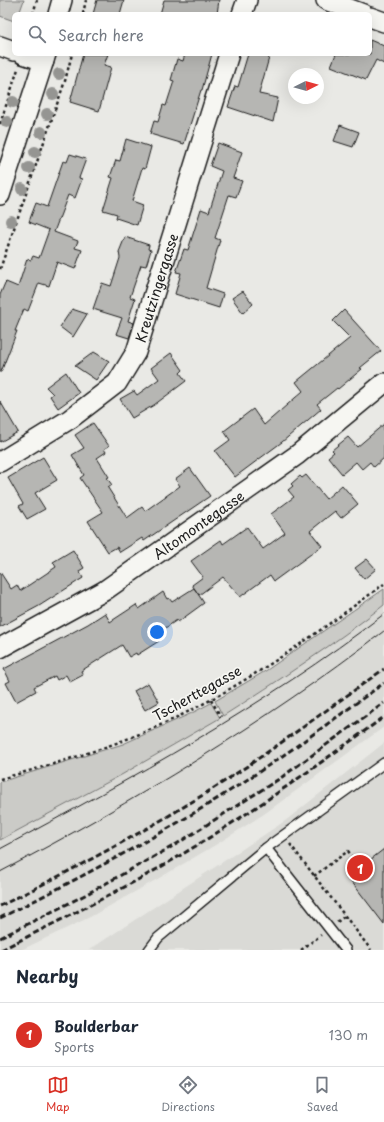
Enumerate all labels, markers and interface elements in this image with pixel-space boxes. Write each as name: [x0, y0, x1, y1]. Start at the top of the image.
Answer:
search box: [12, 12, 372, 56]
icon: search: [26, 23, 48, 45]
text: Search here: [58, 23, 144, 46]
north arrow: [288, 68, 324, 104]
street label: Kreutzingergasse: [129, 231, 183, 345]
street label: Altomontegasse: [148, 485, 248, 564]
your location: [147, 622, 167, 642]
street label: Tscherttegasse: [149, 660, 245, 726]
pin: 1: [347, 853, 373, 883]
text: Nearby: [16, 963, 78, 989]
text: Boulderbar: [54, 1014, 138, 1037]
text: 1: [26, 1025, 32, 1044]
text: 130 m: [329, 1025, 368, 1044]
text: Sports: [54, 1037, 94, 1056]
tab: Map: [46, 1074, 69, 1115]
tab: Directions: [161, 1074, 215, 1115]
tab: Saved: [307, 1074, 338, 1115]

